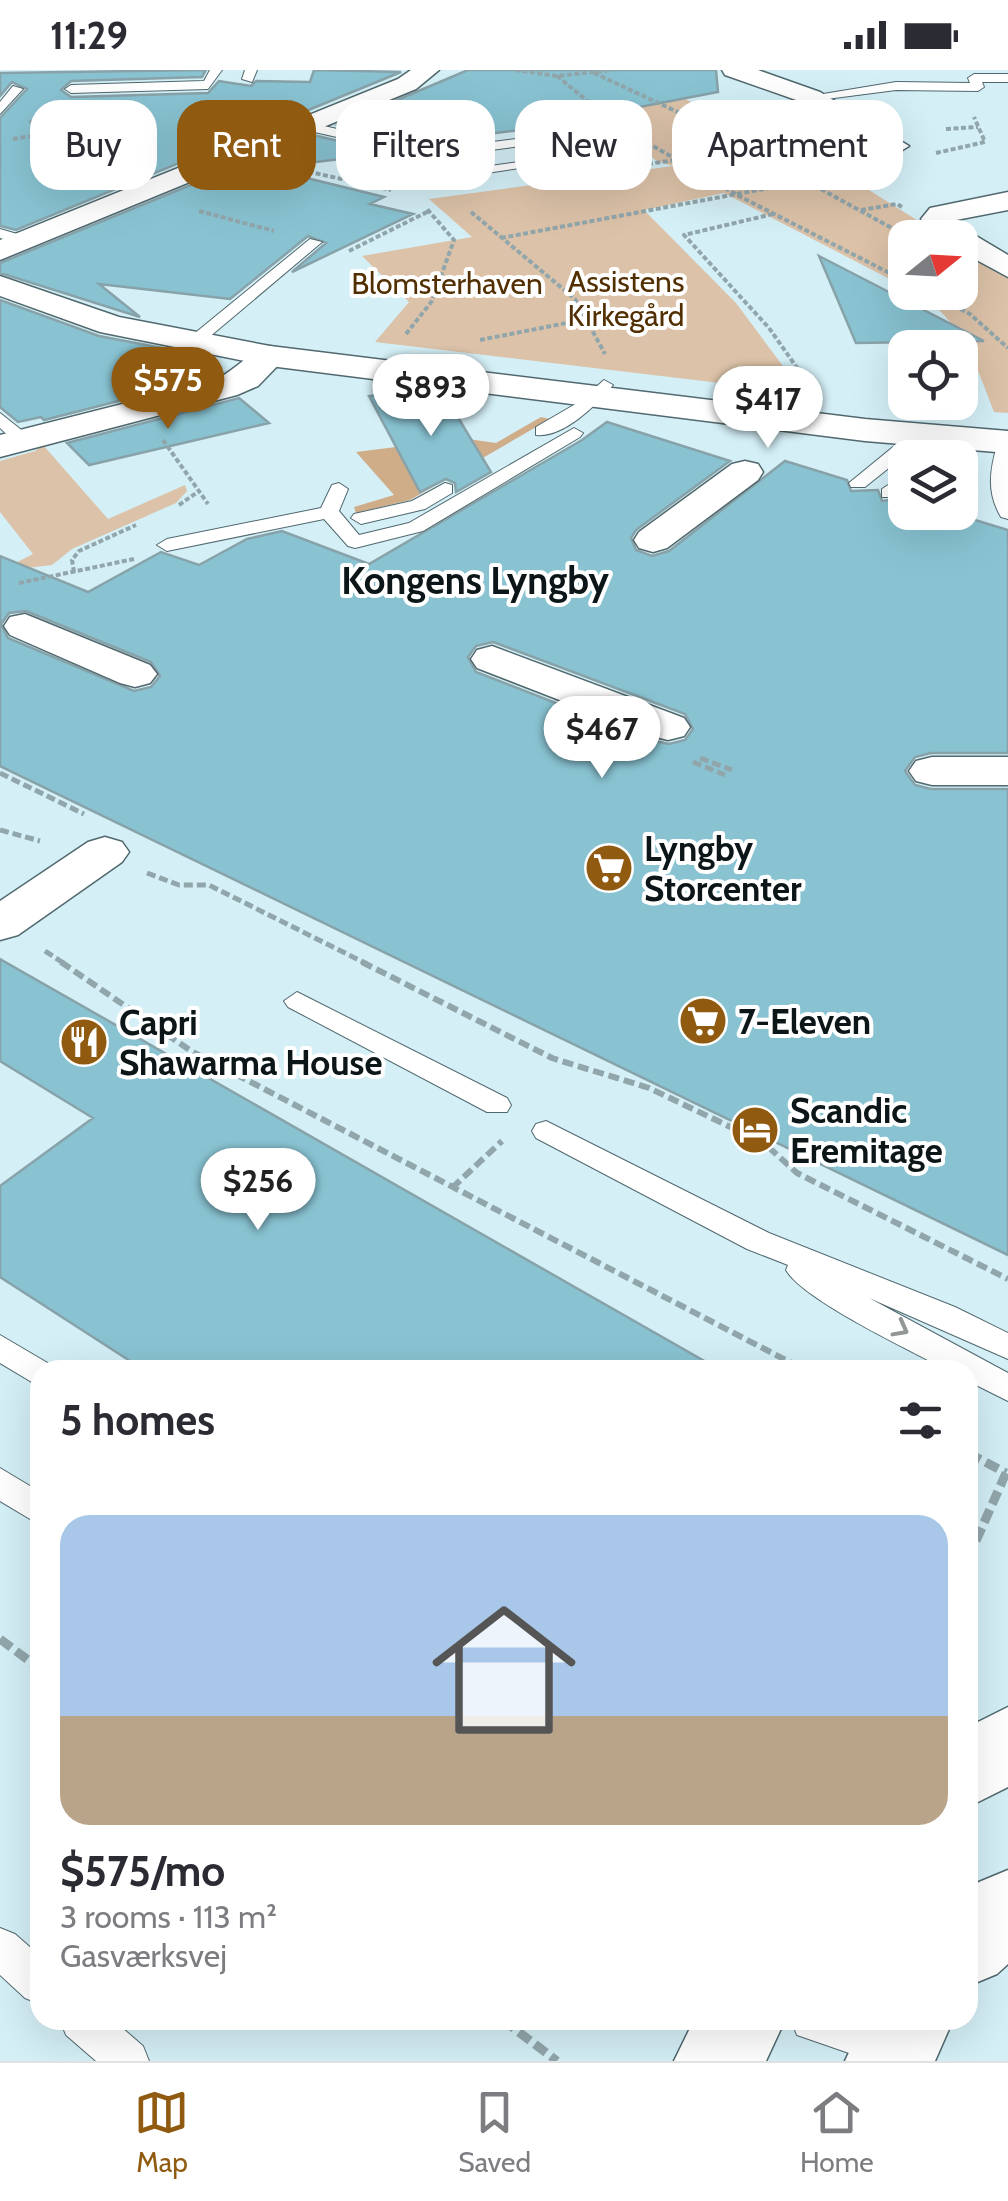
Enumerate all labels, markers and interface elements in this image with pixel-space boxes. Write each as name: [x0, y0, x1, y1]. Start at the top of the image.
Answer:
text: 11:29: [50, 12, 128, 59]
chip: Buy: [30, 100, 157, 190]
chip: Rent: [177, 100, 316, 190]
chip: Filters: [336, 100, 495, 190]
chip: New: [515, 100, 652, 190]
chip: Apartment: [672, 100, 903, 190]
north arrow: [888, 220, 978, 310]
map controls: [888, 220, 978, 530]
park label: Assistens Kirkegård: [568, 263, 684, 334]
park label: Blomsterhaven: [351, 265, 543, 302]
button: locate: [888, 330, 978, 420]
pin: $575: [109, 347, 227, 432]
pin: $893: [372, 354, 490, 439]
text: $575: [133, 360, 203, 399]
pin: $417: [709, 366, 827, 451]
text: $893: [394, 367, 468, 406]
text: $417: [735, 379, 801, 418]
button: layers: [888, 440, 978, 530]
district label: Kongens Lyngby: [341, 557, 609, 604]
pin: $467: [543, 696, 661, 781]
text: $467: [566, 709, 638, 748]
place label: Lyngby Storcenter: [644, 827, 802, 910]
supermarket icon: Lyngby Storcenter: [583, 842, 635, 894]
supermarket icon: 7-Eleven: [677, 995, 729, 1047]
place label: 7-Eleven: [738, 1000, 871, 1043]
place label: Capri Shawarma House: [119, 1001, 382, 1084]
restaurant icon: Capri Shawarma House: [58, 1016, 110, 1068]
place label: Scandic Eremitage: [790, 1089, 943, 1172]
hotel icon: Scandic Eremitage: [729, 1104, 781, 1156]
pin: $256: [199, 1148, 317, 1233]
text: $256: [223, 1161, 293, 1200]
one-way arrow: [890, 1316, 908, 1336]
icon: filters: [893, 1393, 948, 1448]
text: 5 homes: [60, 1394, 215, 1446]
icon: home: [414, 1580, 594, 1760]
text: $575/mo: [60, 1845, 225, 1897]
text: 3 rooms · 113 m²: [60, 1897, 277, 1936]
text: Gasværksvej: [60, 1936, 227, 1975]
tab: Map: [134, 2085, 189, 2179]
tab: Saved: [458, 2085, 531, 2179]
tab: Home: [800, 2085, 874, 2179]

